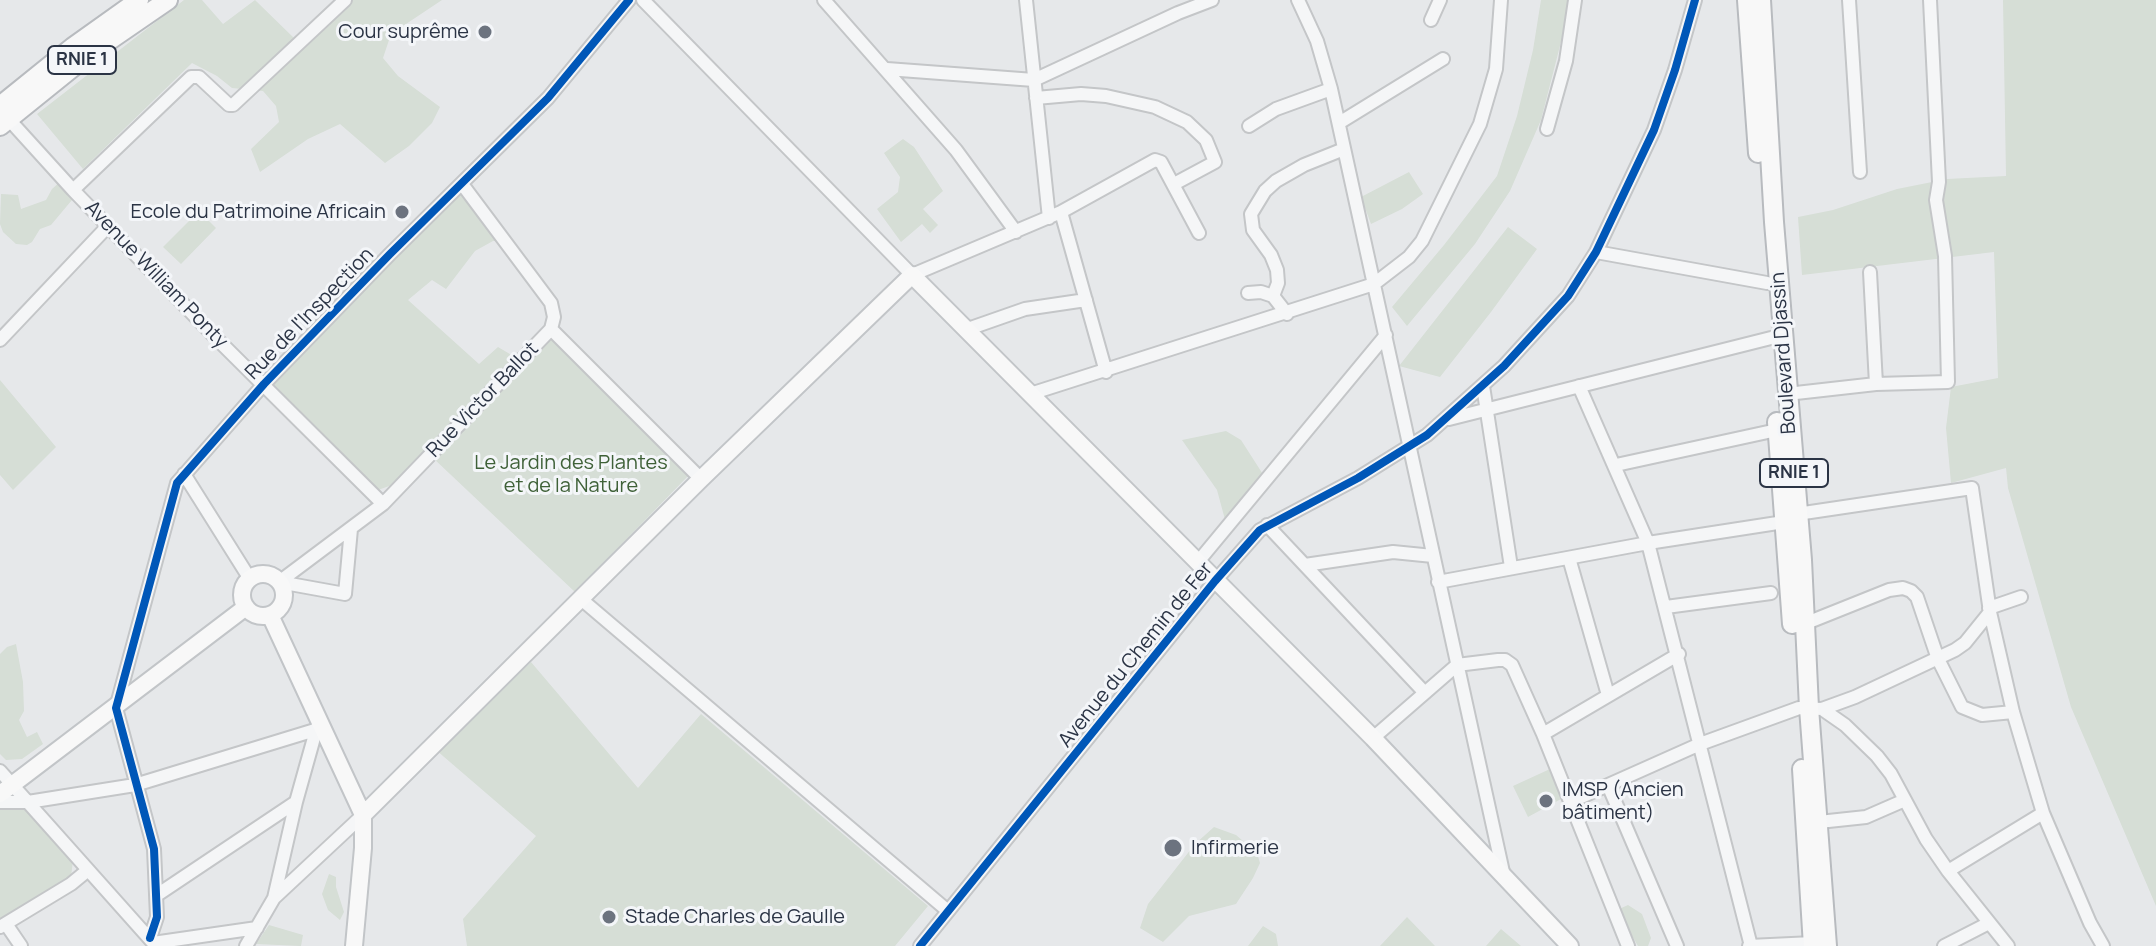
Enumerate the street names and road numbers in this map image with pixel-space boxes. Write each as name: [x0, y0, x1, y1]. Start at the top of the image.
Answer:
road number: RNIE 1: [48, 46, 116, 74]
street label: Avenue William Ponty: [79, 196, 233, 354]
street label: Rue de l'Inspection: [241, 243, 379, 385]
street label: Boulevard Djassin: [1766, 271, 1802, 435]
street label: Rue Victor Ballot: [422, 337, 544, 463]
road number: RNIE 1: [1760, 459, 1828, 487]
street label: Avenue du Chemin de Fer: [1054, 557, 1218, 753]

